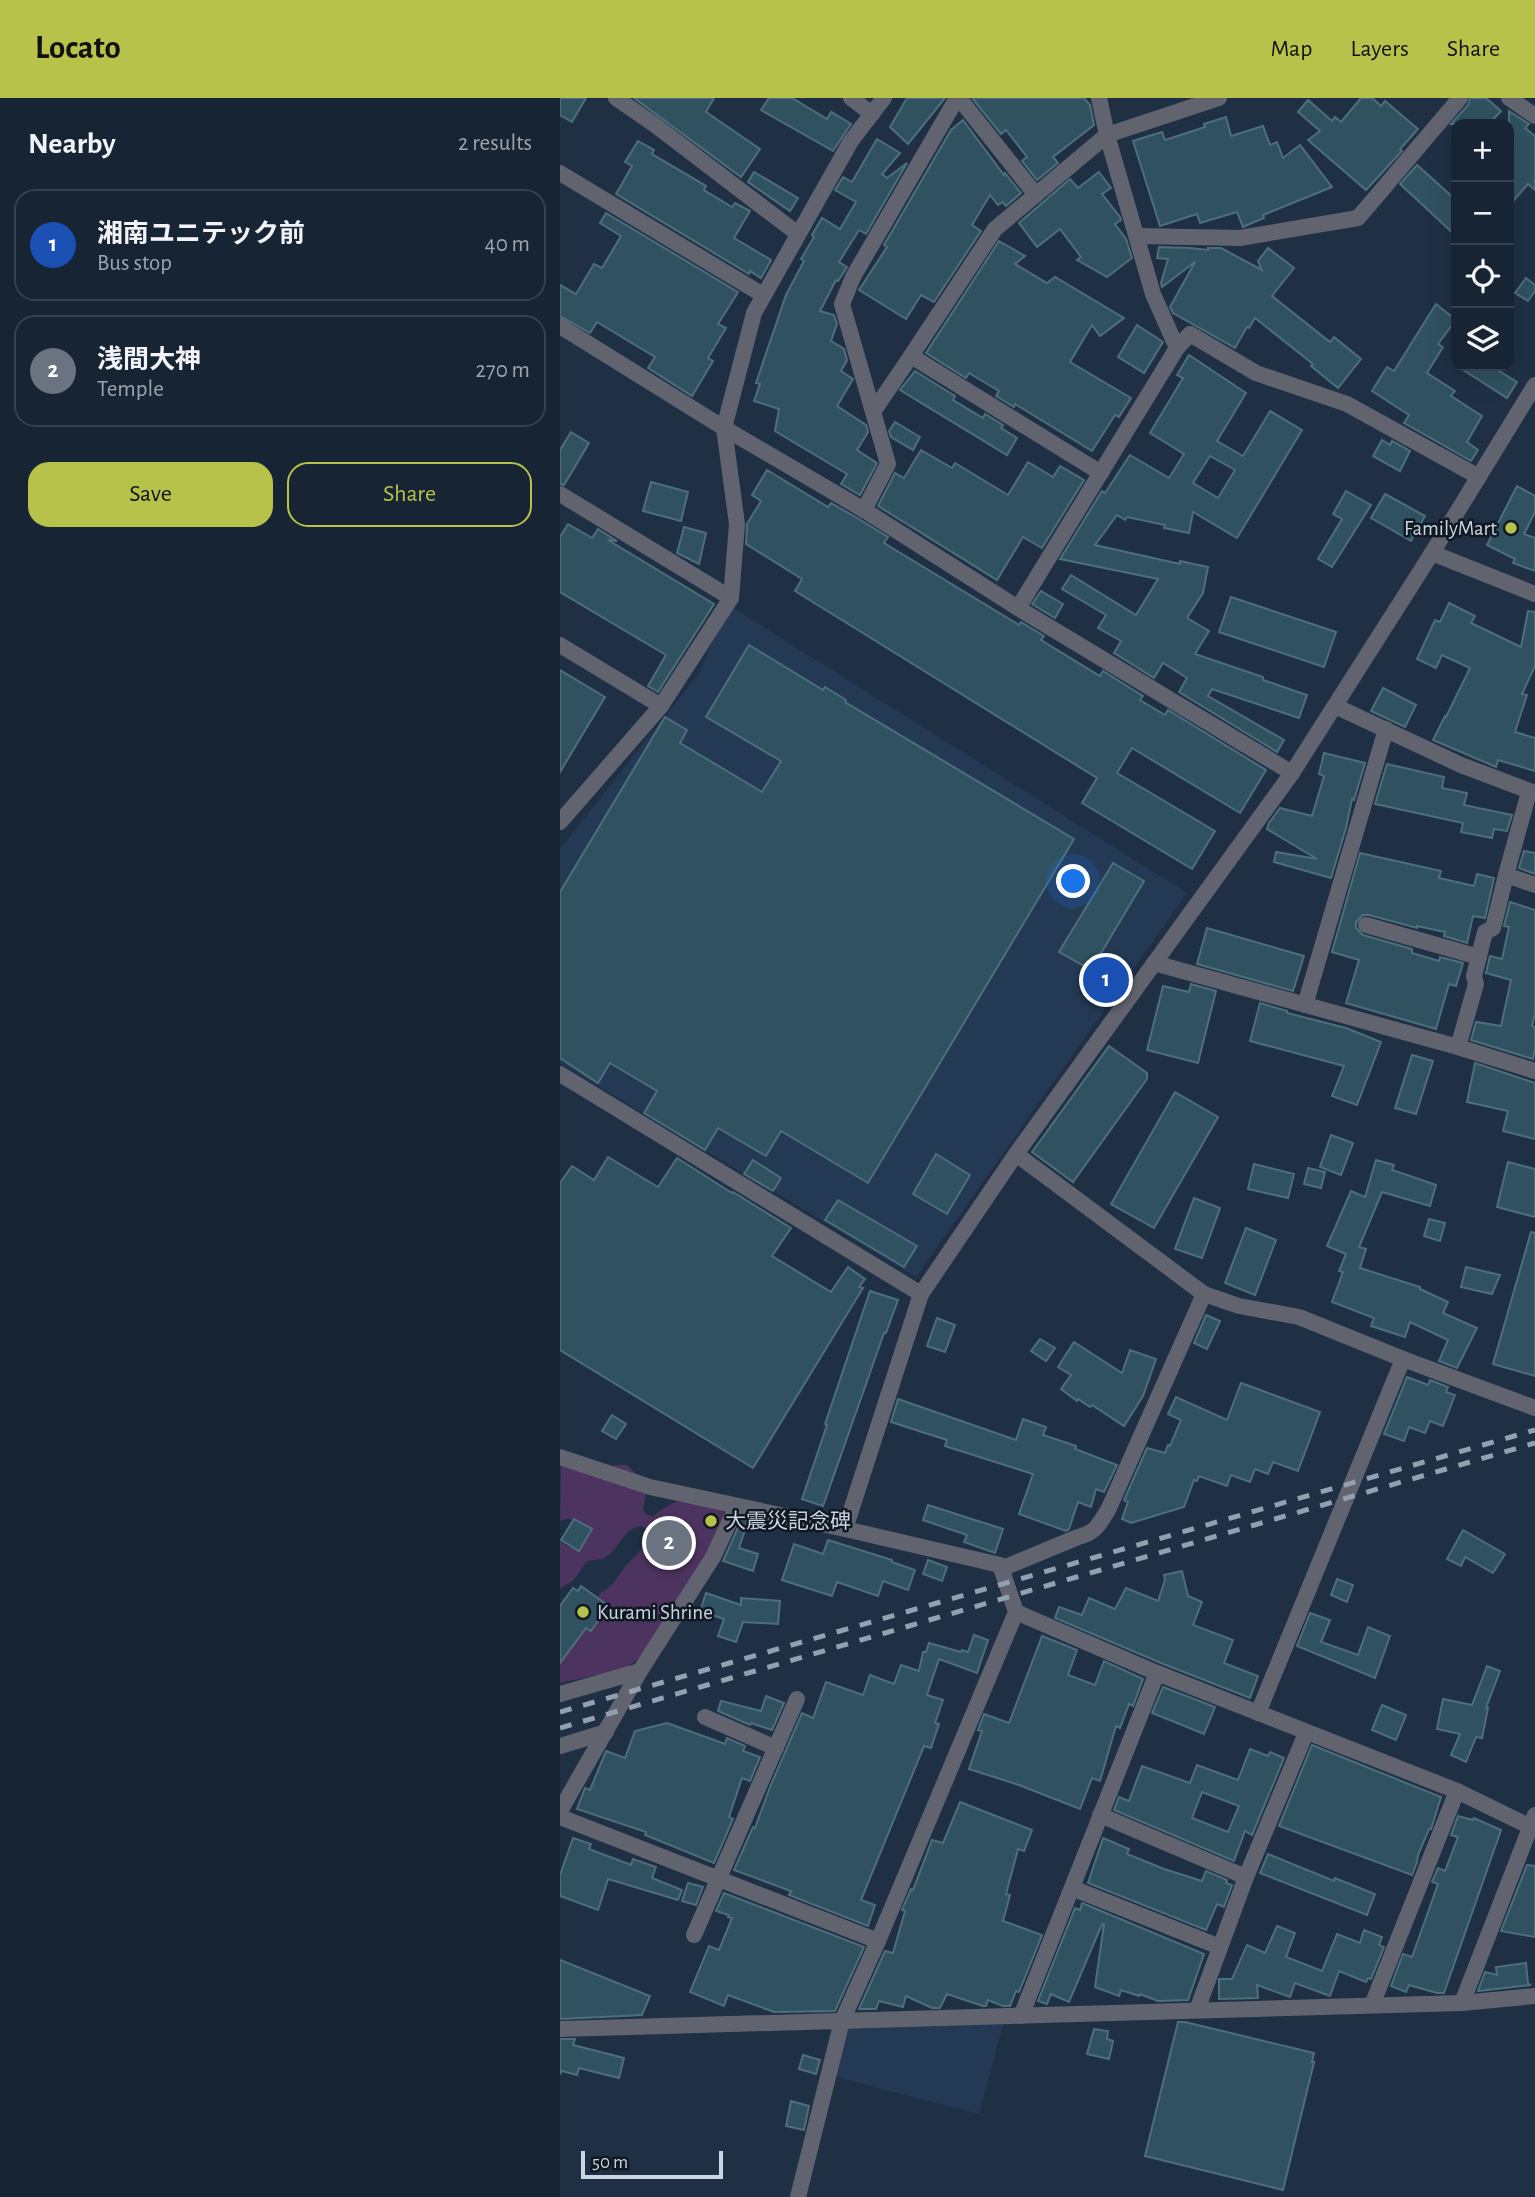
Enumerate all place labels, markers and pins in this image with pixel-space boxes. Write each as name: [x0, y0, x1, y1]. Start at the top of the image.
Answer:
place label: FamilyMart: [1404, 518, 1497, 539]
marker: FamilyMart: [1503, 520, 1519, 536]
pin: 1: [1083, 954, 1129, 1006]
place label: 大震災記念碑: [725, 1510, 851, 1532]
marker: 大震災記念碑: [703, 1513, 719, 1529]
pin: 2: [646, 1517, 692, 1569]
place label: Kurami Shrine: [597, 1602, 713, 1623]
marker: Kurami Shrine: [575, 1604, 591, 1620]

